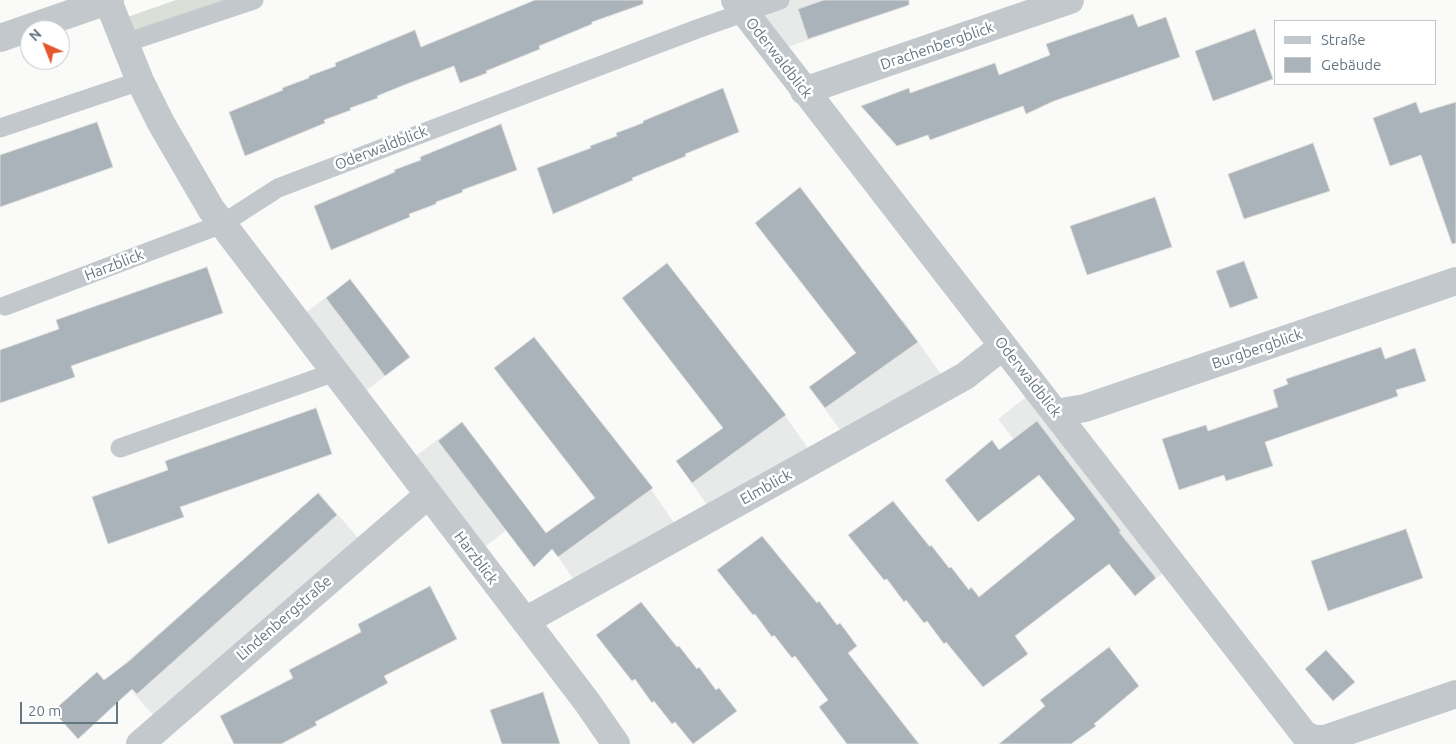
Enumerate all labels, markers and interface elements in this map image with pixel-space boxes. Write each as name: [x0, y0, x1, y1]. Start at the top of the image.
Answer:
street label: Oderwaldblick: [742, 14, 816, 102]
street label: Drachenbergblick: [878, 18, 996, 74]
north arrow: [20, 20, 70, 70]
legend: [1274, 20, 1436, 85]
text: N: [26, 26, 45, 44]
text: Straße: [1321, 31, 1365, 48]
text: Gebäude: [1321, 56, 1381, 73]
street label: Oderwaldblick: [332, 122, 430, 174]
street label: Harzblick: [82, 246, 146, 284]
street label: Burgbergblick: [1209, 325, 1305, 373]
street label: Oderwaldblick: [991, 333, 1065, 421]
street label: Elmblick: [737, 466, 795, 508]
street label: Harzblick: [450, 528, 502, 588]
street label: Lindenbergstraße: [233, 572, 335, 664]
scale bar: [22, 692, 120, 724]
text: 20 m: [28, 702, 61, 719]

